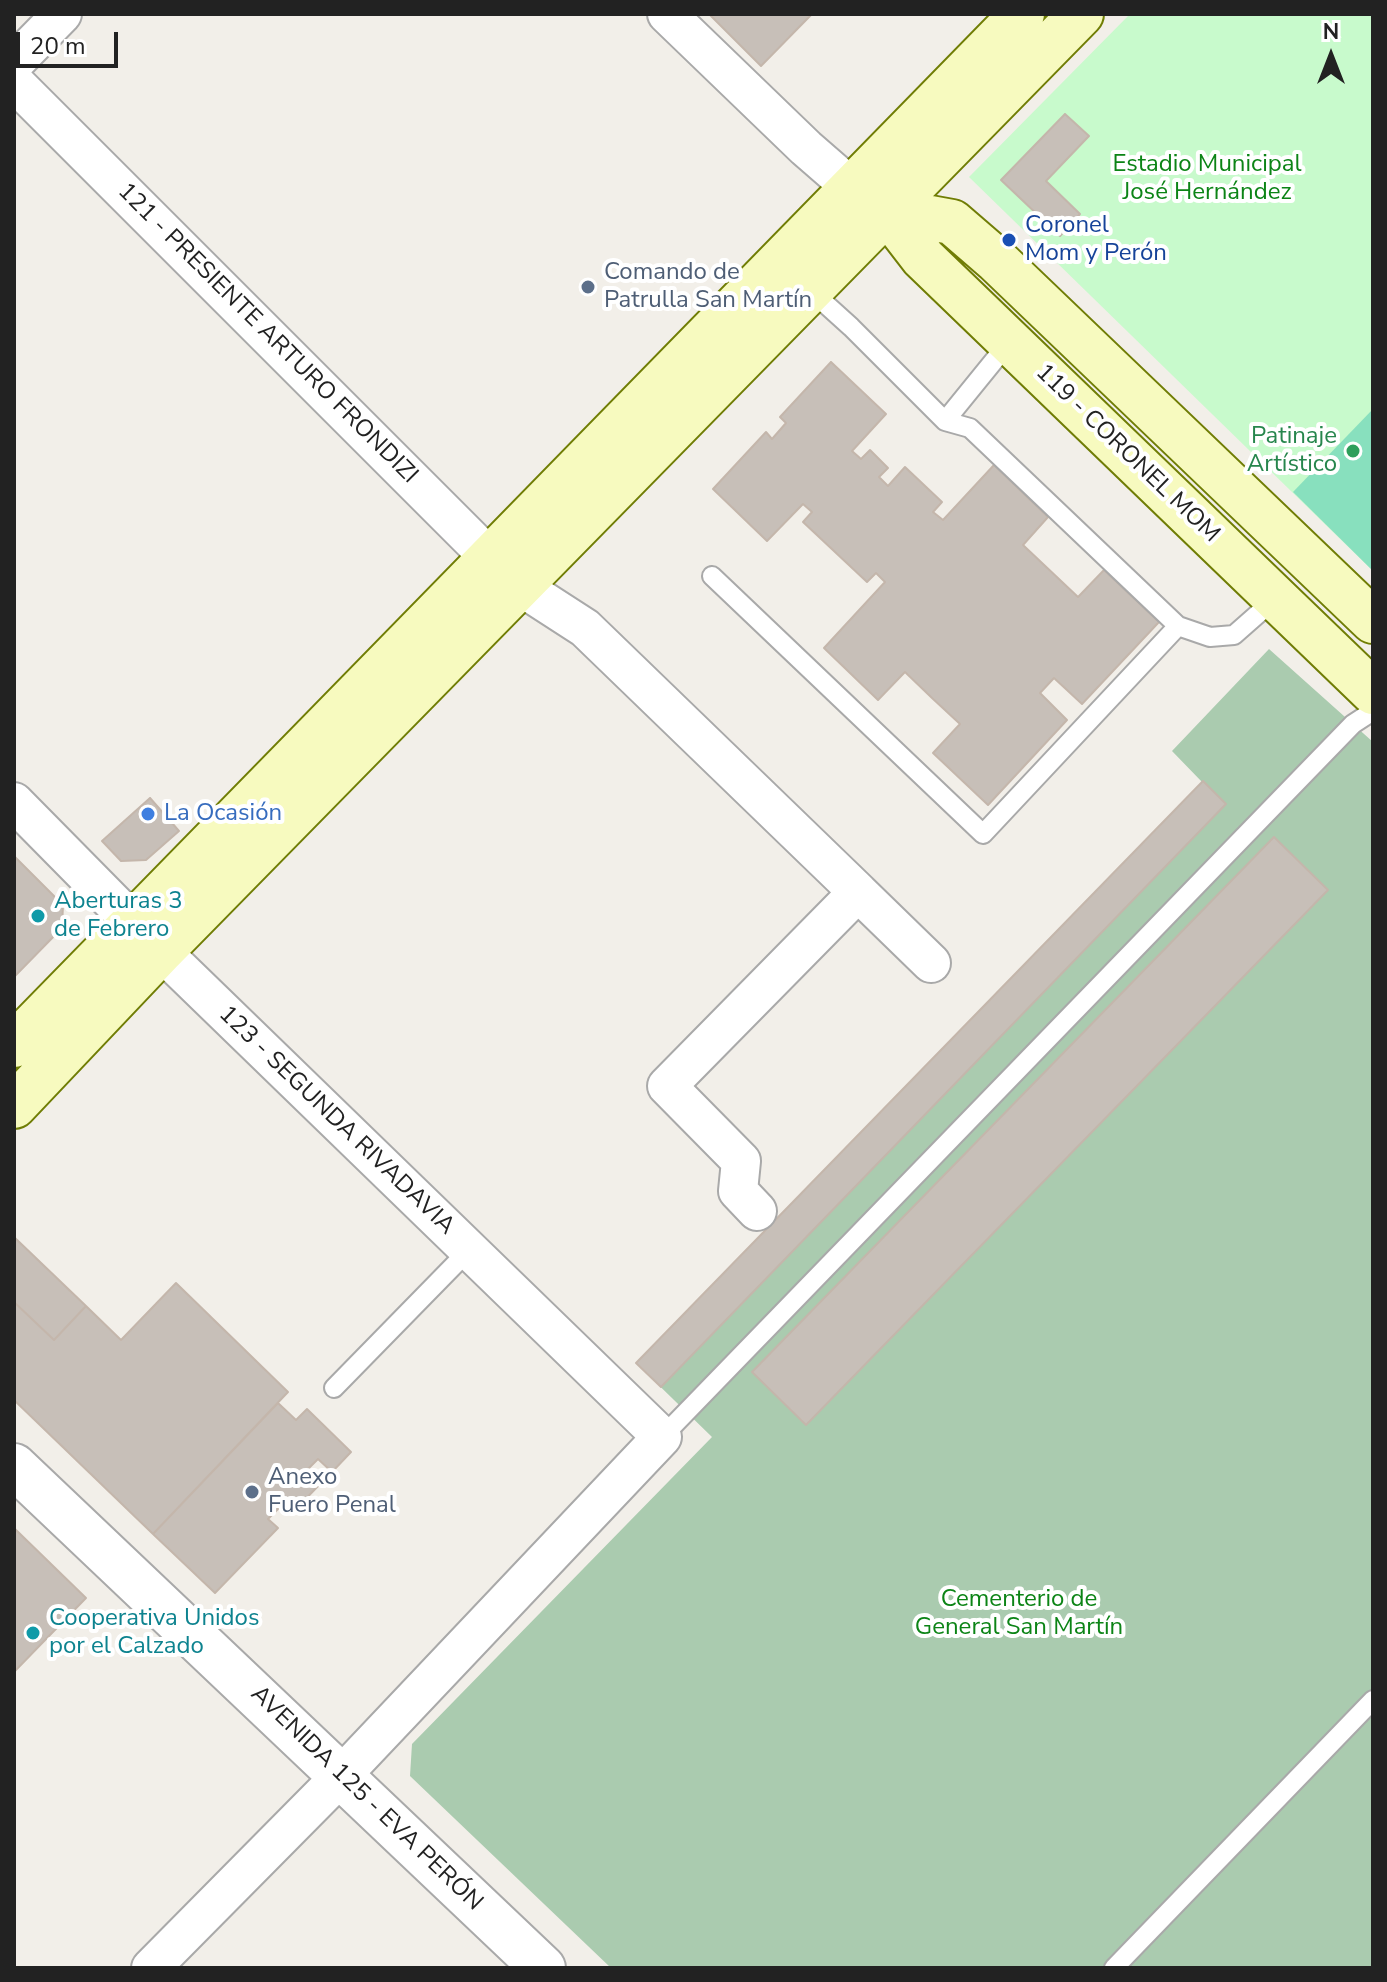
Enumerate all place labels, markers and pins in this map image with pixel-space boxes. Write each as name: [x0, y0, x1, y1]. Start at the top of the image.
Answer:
place label: Coronel Mom y Perón: [1025, 212, 1167, 268]
marker: Coronel Mom y Perón: [1000, 231, 1018, 249]
place label: Comando de Patrulla San Martín: [604, 259, 812, 315]
marker: Comando de Patrulla San Martín: [579, 278, 597, 296]
place label: Patinaje Artístico: [1247, 423, 1337, 479]
marker: Patinaje Artístico: [1344, 442, 1362, 460]
place label: La Ocasión: [164, 800, 282, 828]
marker: La Ocasión: [139, 805, 157, 823]
place label: Aberturas 3 de Febrero: [54, 888, 183, 944]
marker: Aberturas 3 de Febrero: [29, 907, 47, 925]
place label: Anexo Fuero Penal: [268, 1464, 396, 1520]
marker: Anexo Fuero Penal: [243, 1483, 261, 1501]
place label: Cooperativa Unidos por el Calzado: [49, 1605, 259, 1661]
marker: Cooperativa Unidos por el Calzado: [24, 1624, 42, 1642]

